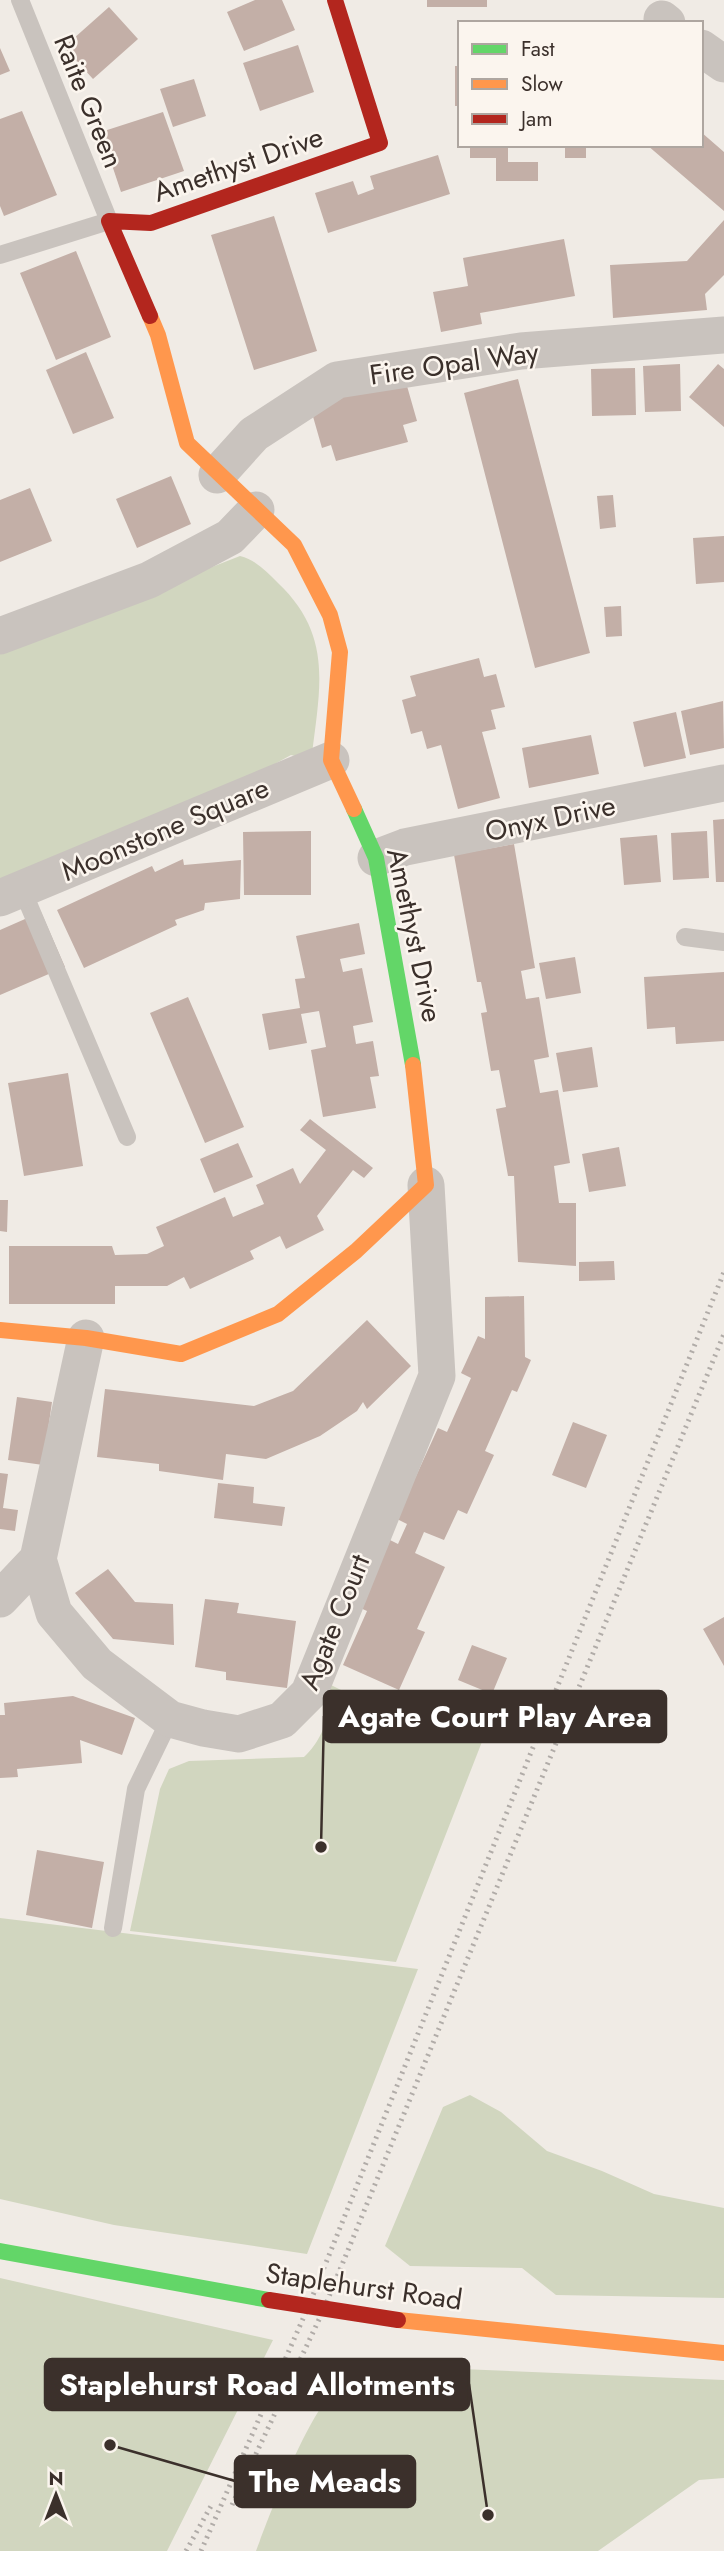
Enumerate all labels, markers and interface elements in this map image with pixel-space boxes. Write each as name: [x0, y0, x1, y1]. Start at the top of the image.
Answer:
legend: [458, 21, 703, 147]
street label: Raite Green: [43, 28, 134, 174]
text: Fast: [521, 34, 554, 64]
text: Slow: [521, 69, 563, 99]
text: Jam: [518, 104, 553, 134]
street label: Amethyst Drive: [148, 116, 329, 213]
street label: Fire Opal Way: [367, 331, 542, 396]
street label: Moonstone Square: [55, 767, 275, 892]
street label: Onyx Drive: [481, 785, 619, 852]
street label: Amethyst Drive: [376, 844, 453, 1026]
street label: Agate Court: [289, 1548, 380, 1696]
callout: Agate Court Play Area: [324, 1691, 666, 1742]
text: Agate Court Play Area: [337, 1695, 652, 1738]
street label: Staplehurst Road: [263, 2252, 465, 2321]
callout: Staplehurst Road Allotments: [45, 2359, 469, 2410]
text: Staplehurst Road Allotments: [59, 2363, 455, 2406]
callout: The Meads: [235, 2456, 415, 2507]
north arrow: [21, 2460, 91, 2530]
text: The Meads: [249, 2460, 401, 2503]
text: N: [48, 2465, 64, 2492]

